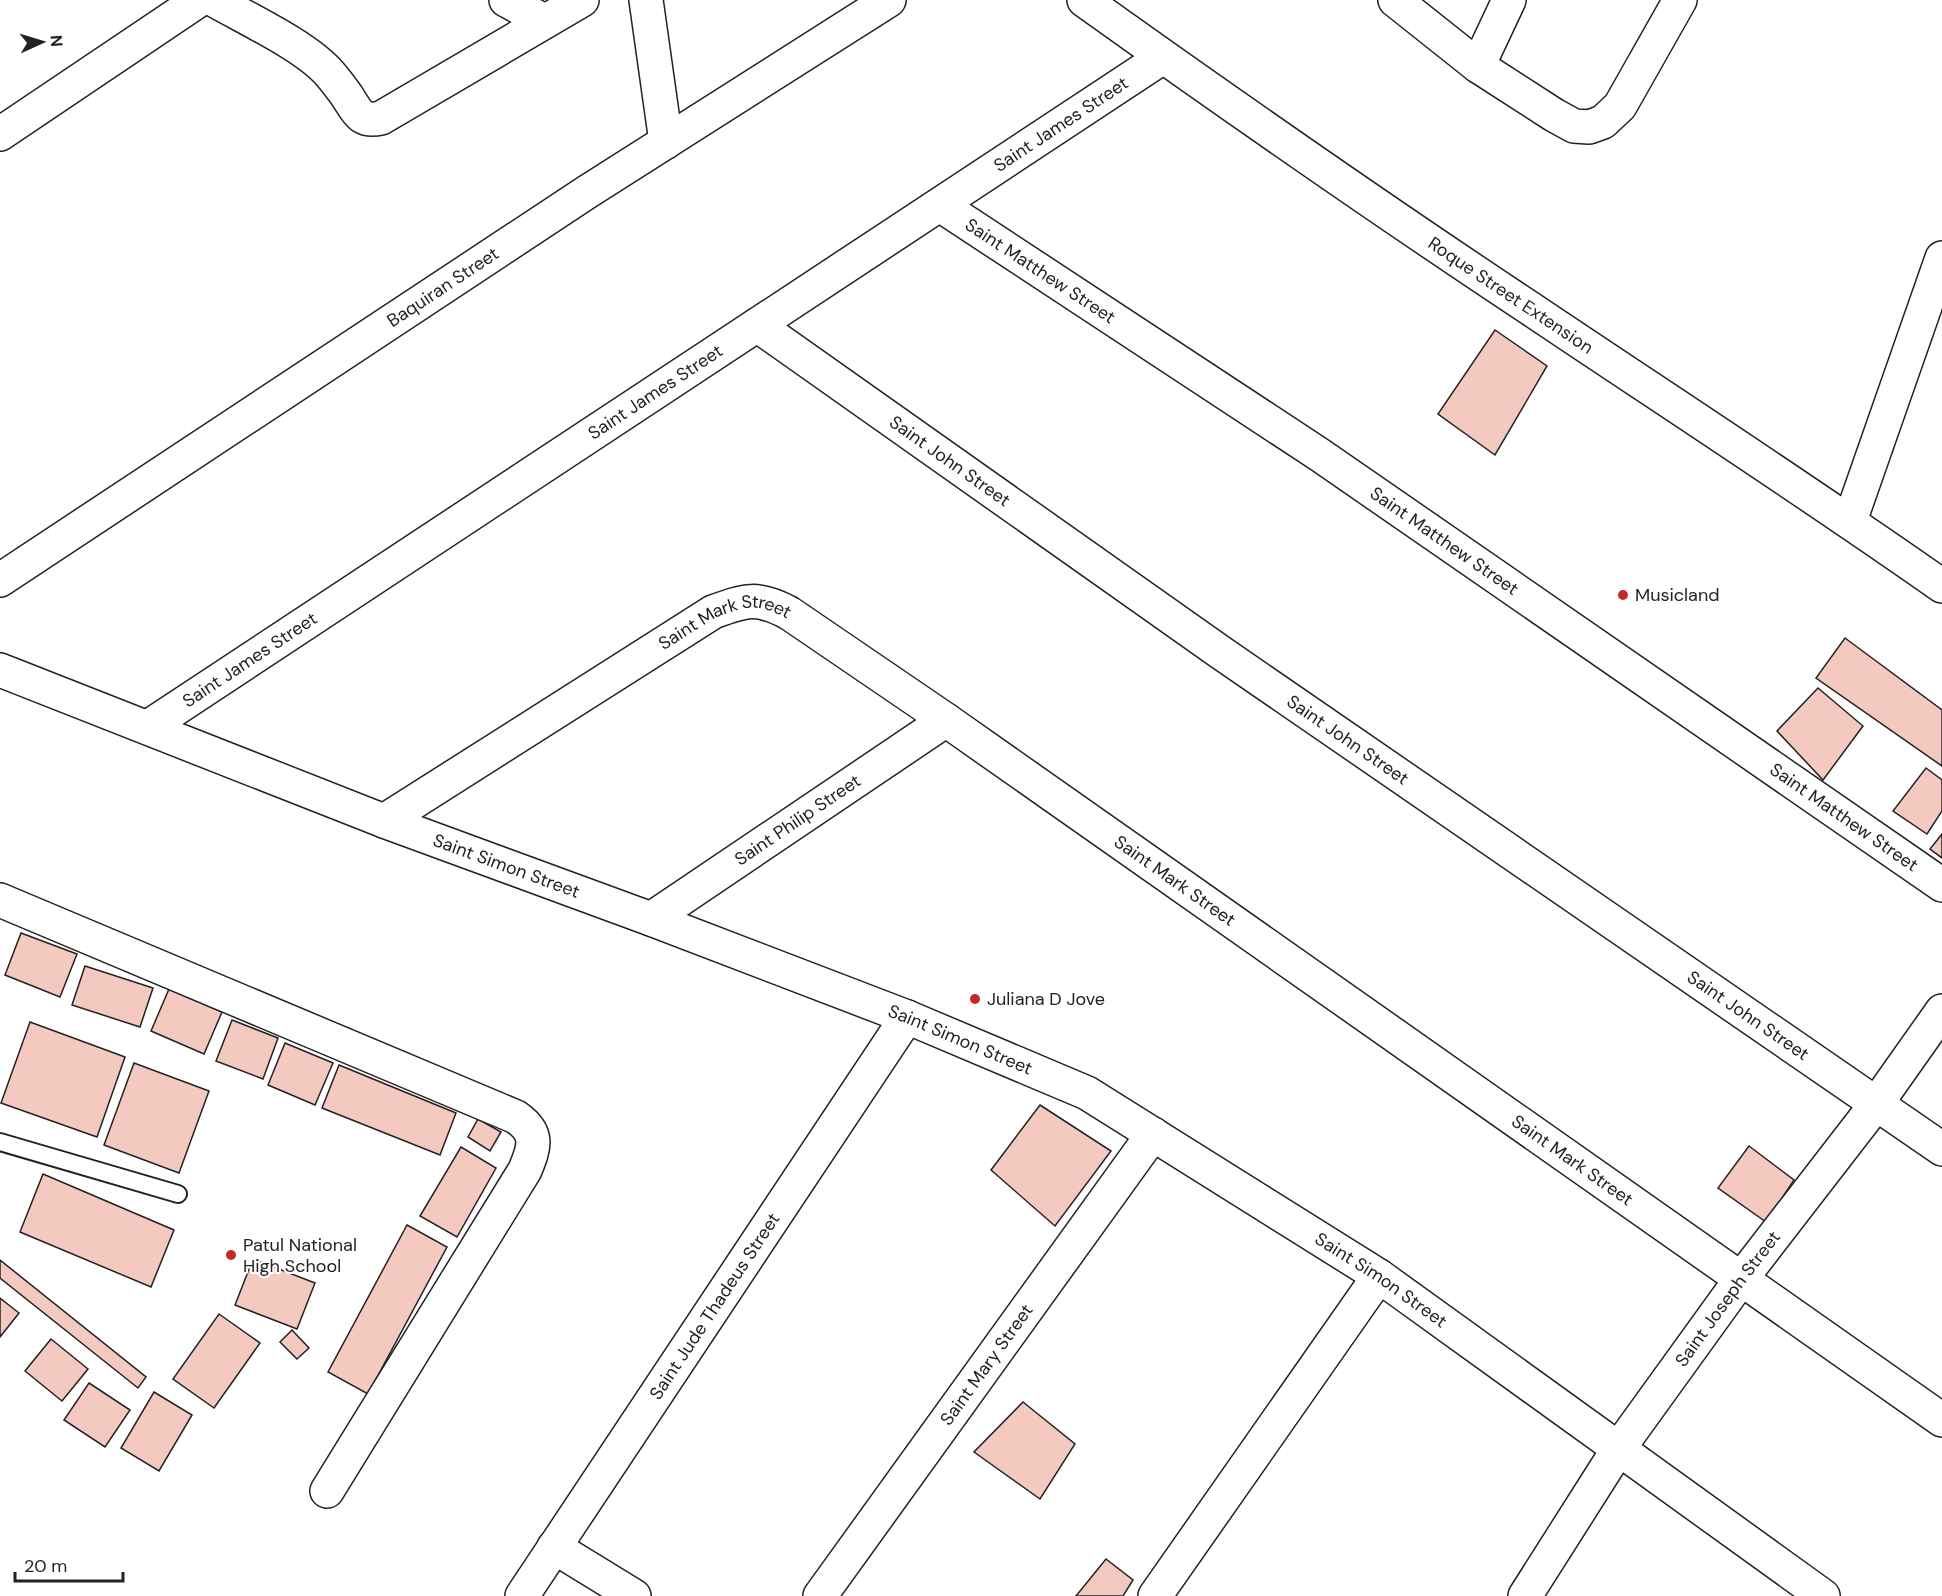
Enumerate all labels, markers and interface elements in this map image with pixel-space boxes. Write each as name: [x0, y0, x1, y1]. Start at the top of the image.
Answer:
north arrow: [12, 12, 72, 72]
text: N: [46, 34, 67, 48]
street label: Saint James Street: [989, 71, 1133, 178]
street label: Saint Matthew Street: [960, 213, 1120, 329]
street label: Roque Street Extension: [1423, 231, 1598, 359]
street label: Baquiran Street: [382, 242, 504, 333]
street label: Saint James Street: [583, 339, 727, 445]
street label: Saint John Street: [884, 410, 1015, 512]
street label: Saint Matthew Street: [1365, 481, 1523, 601]
place label: Musicland: [1635, 583, 1720, 607]
marker: Musicland: [1616, 588, 1630, 602]
street label: Saint Mark Street: [654, 589, 795, 656]
street label: Saint James Street: [178, 607, 322, 713]
street label: Saint John Street: [1282, 690, 1414, 790]
street label: Saint Matthew Street: [1765, 758, 1923, 877]
street label: Saint Philip Street: [730, 769, 866, 871]
street label: Saint Simon Street: [430, 828, 583, 904]
street label: Saint Mark Street: [1109, 830, 1240, 932]
street label: Saint John Street: [1682, 965, 1814, 1066]
place label: Juliana D Jove: [987, 987, 1105, 1011]
marker: Juliana D Jove: [968, 992, 982, 1006]
street label: Saint Simon Street: [885, 999, 1036, 1081]
street label: Saint Mark Street: [1507, 1109, 1638, 1211]
street label: Saint Jude Thadeus Street: [644, 1208, 785, 1404]
street label: Saint Joseph Street: [1670, 1226, 1786, 1371]
street label: Saint Simon Street: [1310, 1227, 1452, 1333]
place label: Patul National High School: [243, 1233, 357, 1278]
marker: Patul National High School: [224, 1248, 238, 1262]
street label: Saint Mary Street: [935, 1299, 1039, 1430]
scale bar: [15, 1545, 123, 1583]
text: 20 m: [24, 1554, 67, 1578]

